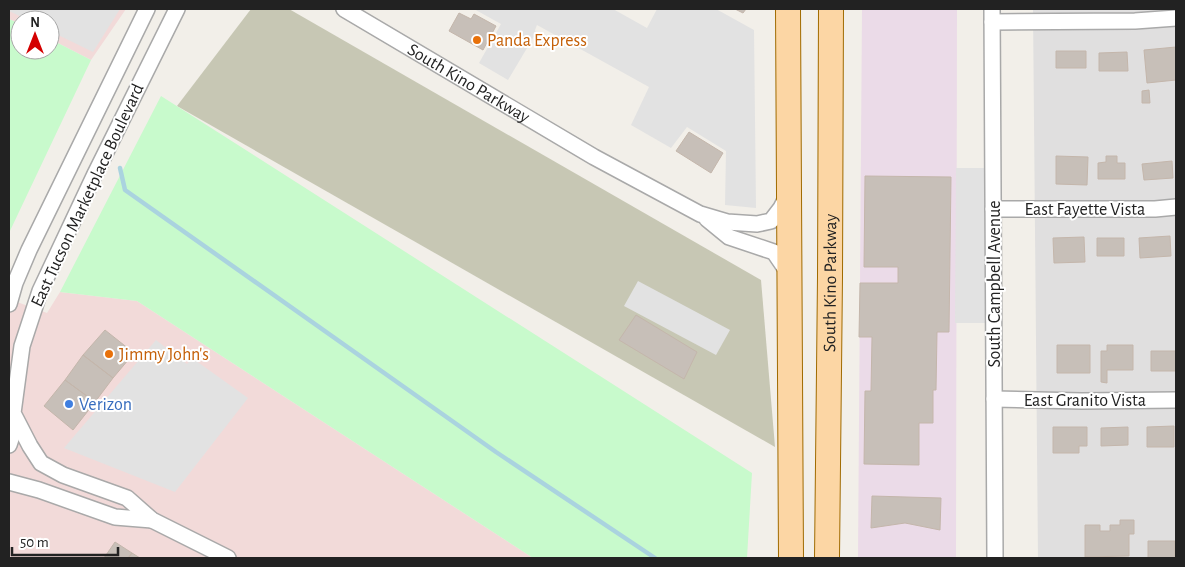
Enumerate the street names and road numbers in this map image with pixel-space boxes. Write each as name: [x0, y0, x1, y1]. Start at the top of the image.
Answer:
street label: South Kino Parkway: [404, 41, 533, 127]
street label: East Tucson Marketplace Boulevard: [28, 81, 148, 310]
street label: South Campbell Avenue: [986, 200, 1004, 368]
street label: East Fayette Vista: [1025, 201, 1145, 219]
street label: South Kino Parkway: [821, 213, 840, 352]
street label: East Granito Vista: [1024, 392, 1146, 410]

